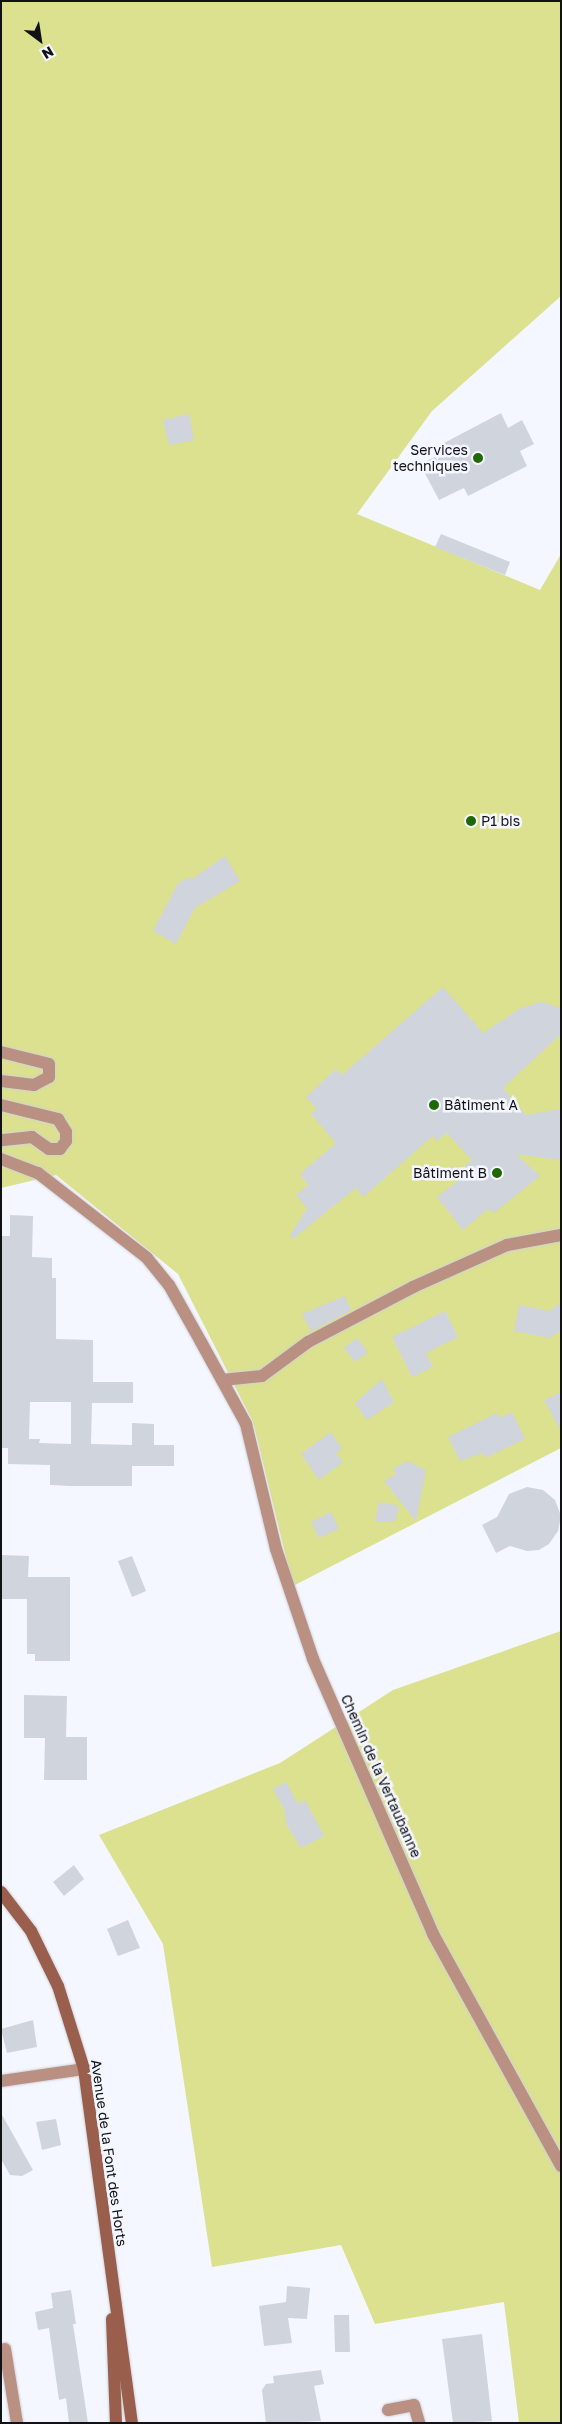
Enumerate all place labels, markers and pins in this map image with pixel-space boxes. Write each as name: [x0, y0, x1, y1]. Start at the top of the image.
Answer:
place label: Services techniques: [393, 442, 468, 474]
marker: Services techniques: [472, 452, 484, 464]
place label: P1 bis: [481, 813, 520, 829]
marker: P1 bis: [465, 815, 477, 827]
place label: Bâtiment A: [444, 1097, 518, 1113]
marker: Bâtiment A: [428, 1099, 440, 1111]
place label: Bâtiment B: [413, 1165, 487, 1181]
marker: Bâtiment B: [491, 1167, 503, 1179]

